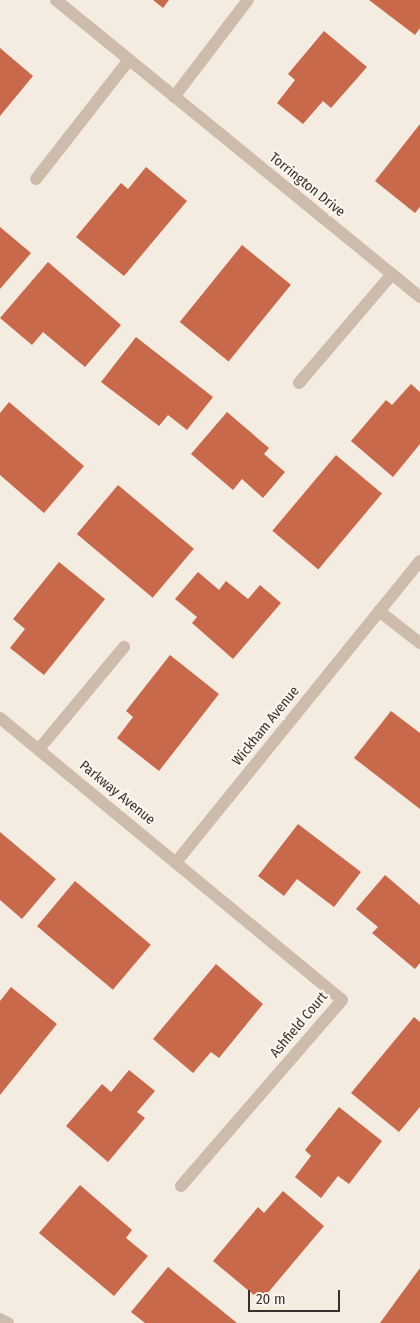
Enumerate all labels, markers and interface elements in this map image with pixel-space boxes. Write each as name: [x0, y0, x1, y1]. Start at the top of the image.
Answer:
street label: Torrington Drive: [266, 149, 348, 221]
street label: Wickham Avenue: [229, 683, 303, 769]
street label: Parkway Avenue: [76, 757, 158, 829]
street label: Ashfield Court: [267, 989, 331, 1061]
scale bar: [250, 1280, 342, 1312]
text: 20 m: [256, 1290, 286, 1308]

